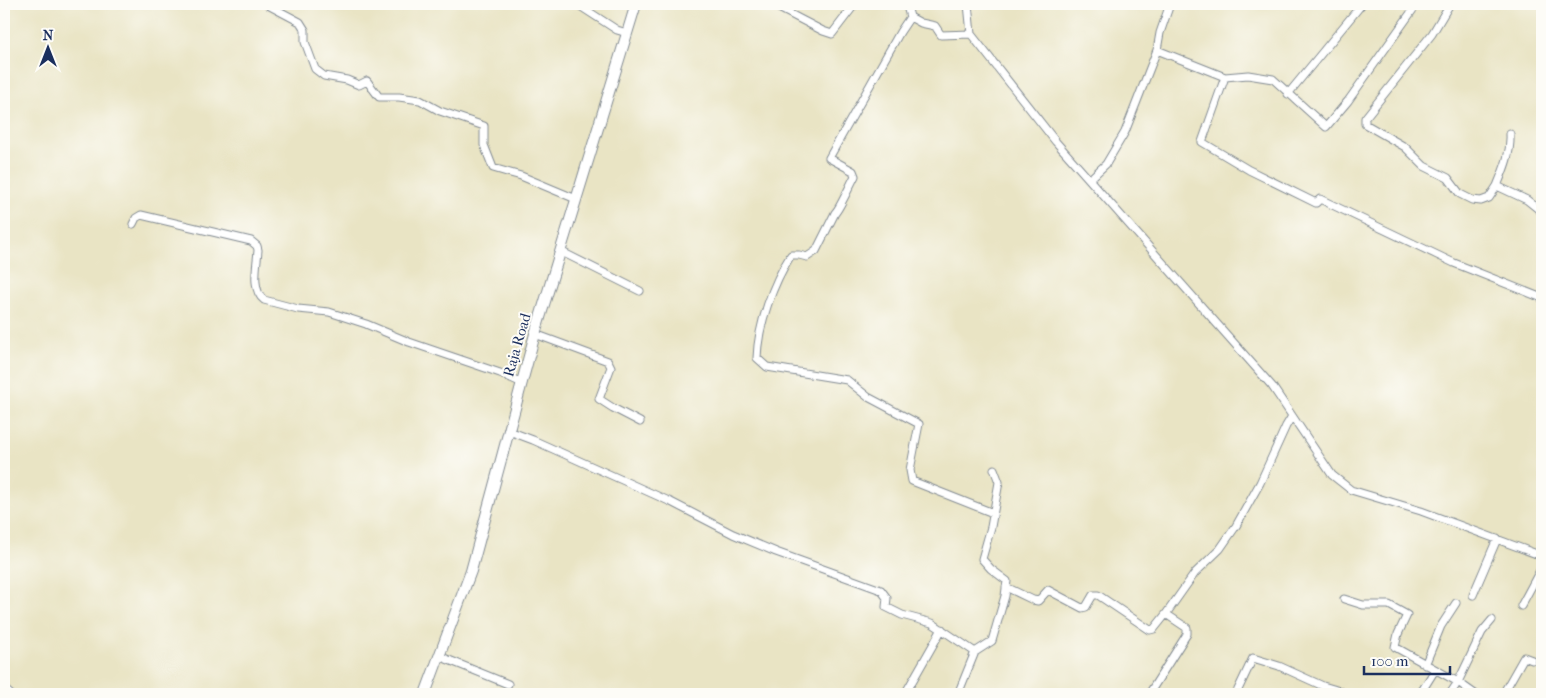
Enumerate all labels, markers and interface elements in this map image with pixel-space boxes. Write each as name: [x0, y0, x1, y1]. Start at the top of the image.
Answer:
north arrow: [22, 22, 72, 72]
text: N: [43, 27, 54, 44]
street label: Raja Road: [499, 310, 535, 379]
scale bar: [1364, 643, 1450, 675]
text: 100 m: [1371, 652, 1409, 670]

